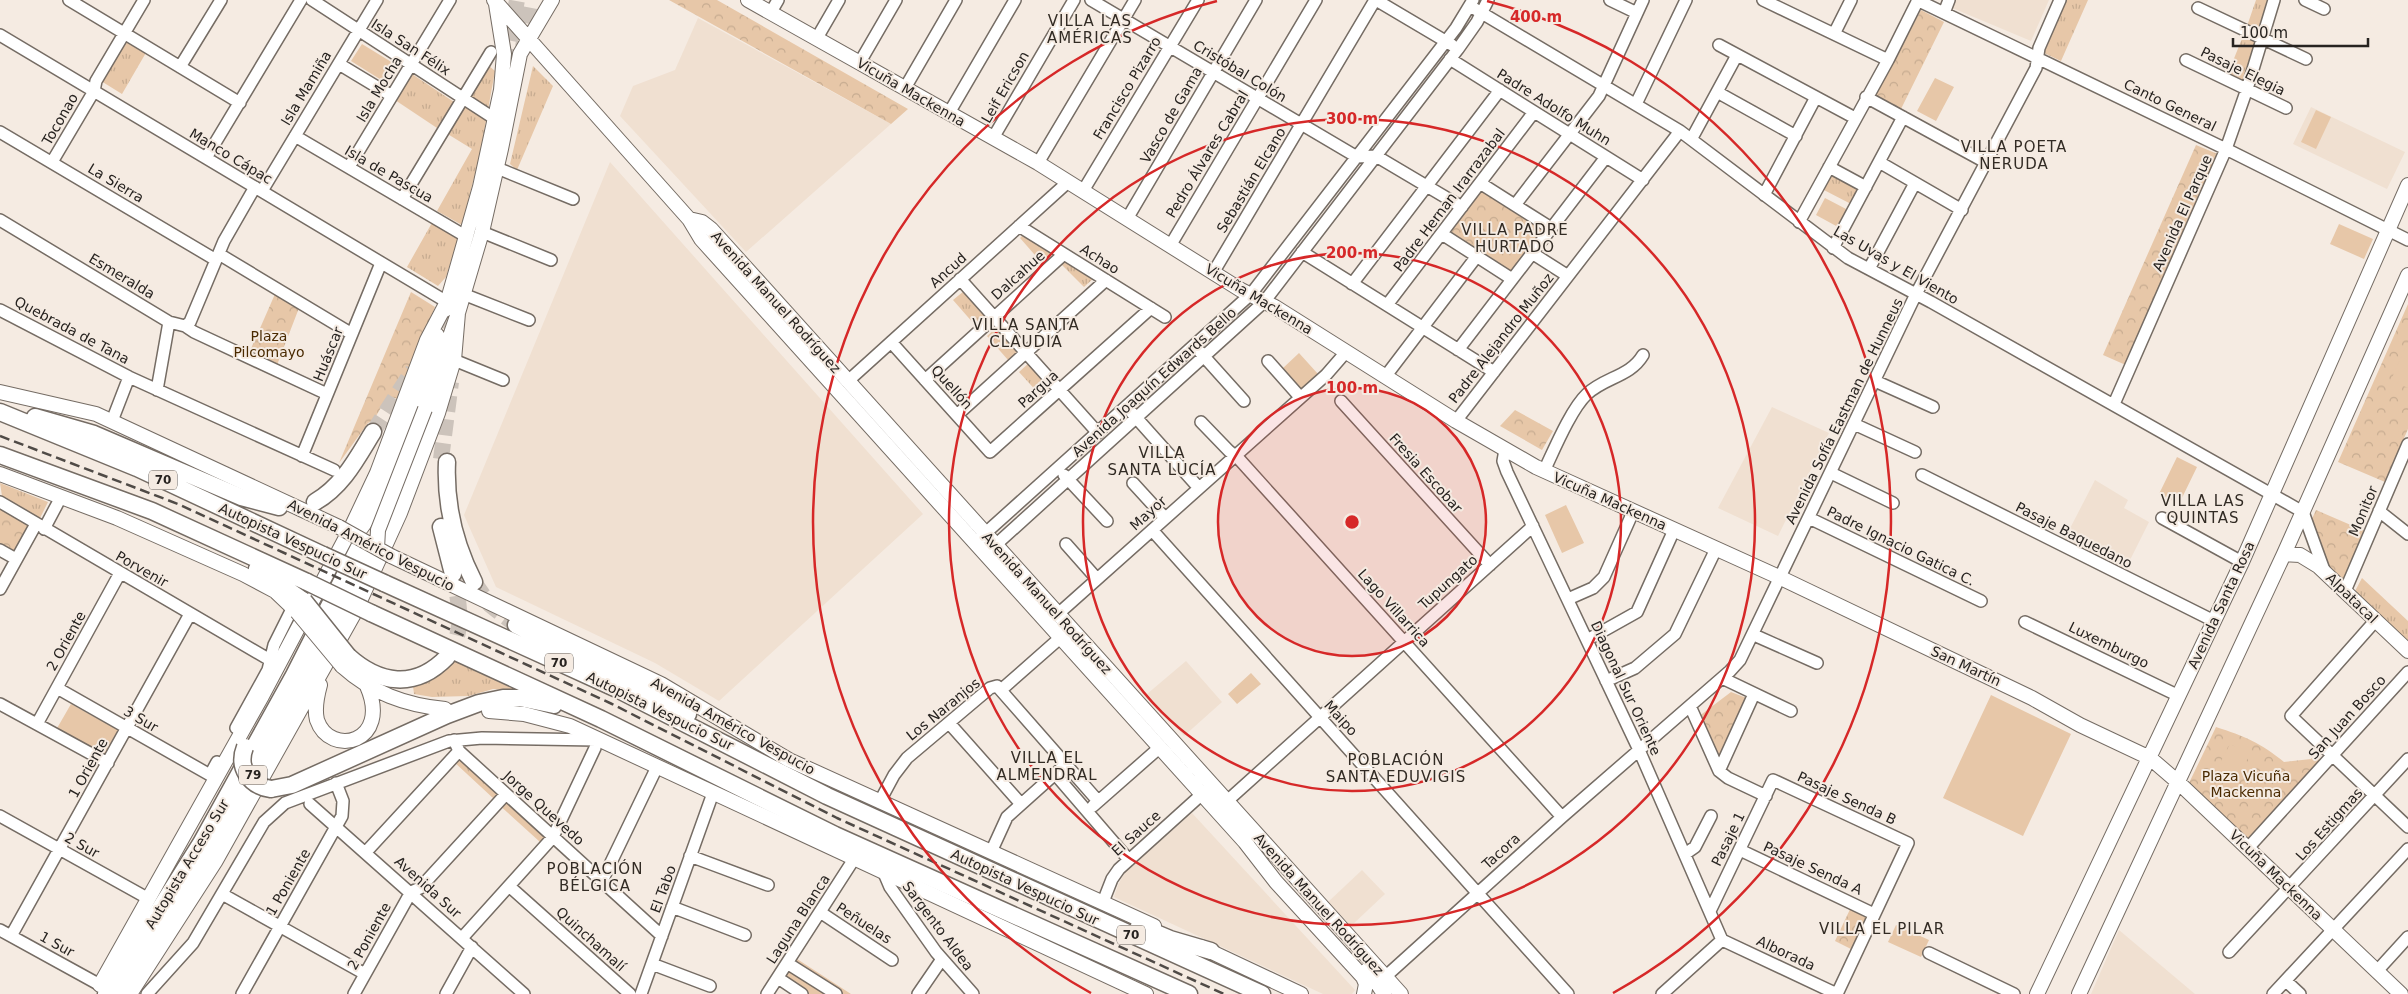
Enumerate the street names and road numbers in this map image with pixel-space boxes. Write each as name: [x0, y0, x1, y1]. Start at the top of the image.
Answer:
street label: Isla San Félix: [368, 15, 454, 79]
street label: Francisco Pizarro: [1090, 34, 1164, 142]
street label: Cristóbal Colón: [1190, 37, 1290, 105]
street label: Pasaje Elegia: [2198, 44, 2288, 98]
street label: Isla Mamiña: [278, 48, 334, 128]
street label: Leif Ericson: [978, 48, 1032, 126]
street label: Isla Mocha: [353, 53, 405, 125]
street label: Vicuña Mackenna: [854, 54, 968, 130]
street label: Vasco de Gama: [1137, 64, 1205, 166]
street label: Padre Adolfo Muhn: [1494, 65, 1614, 149]
street label: Canto General: [2121, 76, 2219, 134]
street label: Pedro Álvares Cabral: [1163, 88, 1251, 220]
street label: Toconao: [38, 90, 81, 149]
street label: Sebastián Elcano: [1213, 124, 1289, 236]
street label: Manco Cápac: [187, 125, 275, 187]
street label: Padre Hernan Irarrazabal: [1390, 125, 1508, 275]
street label: Isla de Pascua: [342, 142, 436, 206]
street label: Avenida El Parque: [2149, 152, 2215, 274]
street label: La Sierra: [85, 160, 147, 206]
street label: Las Uvas y El Viento: [1831, 223, 1961, 307]
street label: Avenida Manuel Rodríguez: [708, 228, 844, 376]
street label: Achao: [1078, 241, 1122, 277]
street label: Dalcahue: [988, 247, 1048, 303]
street label: Ancud: [926, 249, 970, 291]
street label: Esmeralda: [86, 250, 158, 302]
street label: Vicuña Mackenna: [1202, 261, 1316, 337]
street label: Padre Alejandro Muñoz: [1445, 270, 1557, 406]
street label: Quebrada de Tana: [12, 293, 132, 367]
street label: Avenida Sofía Eastman de Hunneus: [1782, 295, 1906, 527]
street label: Avenida Joaquín Edwards Bello: [1069, 304, 1239, 460]
street label: Huáscar: [310, 324, 346, 384]
street label: Quellón: [928, 362, 976, 412]
street label: Pargua: [1015, 367, 1061, 411]
street label: Fresia Escobar: [1386, 430, 1466, 516]
street label: Vicuña Mackenna: [1551, 469, 1669, 533]
road number: 70: [149, 470, 177, 490]
street label: Monitor: [2345, 483, 2381, 539]
street label: Mayor: [1127, 492, 1170, 533]
street label: Avenida Américo Vespucio: [285, 496, 457, 594]
street label: Pasaje Baquedano: [2013, 499, 2135, 571]
street label: Autopista Vespucio Sur: [216, 500, 370, 582]
street label: Padre Ignacio Gatica C.: [1824, 503, 1978, 589]
street label: Avenida Manuel Rodríguez: [979, 529, 1115, 677]
street label: Avenida Santa Rosa: [2184, 539, 2258, 671]
street label: Porvenir: [113, 548, 171, 590]
street label: Tupungato: [1415, 551, 1481, 613]
street label: Lago Villarrica: [1355, 566, 1433, 650]
street label: Alpatacal: [2323, 570, 2381, 626]
street label: 2 Oriente: [43, 608, 89, 674]
street label: Diagonal Sur Oriente: [1588, 618, 1664, 758]
street label: Luxemburgo: [2066, 619, 2152, 671]
street label: San Martín: [1928, 643, 2004, 689]
road number: 70: [545, 654, 573, 672]
street label: Autopista Vespucio Sur: [584, 668, 736, 754]
street label: San Juan Bosco: [2305, 672, 2389, 762]
street label: Avenida Américo Vespucio: [648, 674, 818, 778]
street label: Los Naranjos: [903, 675, 983, 743]
street label: Maipo: [1321, 697, 1361, 739]
street label: 3 Sur: [121, 703, 161, 735]
street label: 1 Oriente: [65, 735, 111, 801]
road number: 79: [239, 766, 267, 784]
street label: Jorge Quevedo: [500, 767, 588, 848]
street label: Pasaje Senda B: [1795, 768, 1899, 828]
street label: Los Estigmas: [2292, 785, 2366, 863]
street label: Autopista Acceso Sur: [142, 796, 232, 932]
street label: El Sauce: [1108, 807, 1164, 859]
street label: Pasaje 1: [1708, 809, 1748, 869]
street label: Vicuña Mackenna: [2226, 827, 2326, 923]
street label: 2 Sur: [62, 829, 102, 861]
street label: Avenida Manuel Rodríguez: [1251, 830, 1387, 978]
street label: Tacora: [1478, 830, 1523, 873]
street label: Pasaje Senda A: [1761, 838, 1865, 898]
street label: 1 Poniente: [263, 846, 313, 918]
street label: Autopista Vespucio Sur: [948, 846, 1102, 928]
street label: Avenida Sur: [391, 853, 465, 921]
street label: El Tabo: [647, 863, 679, 915]
street label: Laguna Blanca: [763, 871, 833, 967]
street label: Sargento Aldea: [899, 878, 977, 974]
street label: Peñuelas: [833, 899, 895, 947]
street label: 2 Poniente: [344, 900, 394, 972]
street label: Quinchamalí: [553, 904, 630, 975]
road number: 70: [1117, 926, 1145, 944]
street label: 1 Sur: [37, 928, 77, 960]
street label: Alborada: [1754, 932, 1818, 974]

